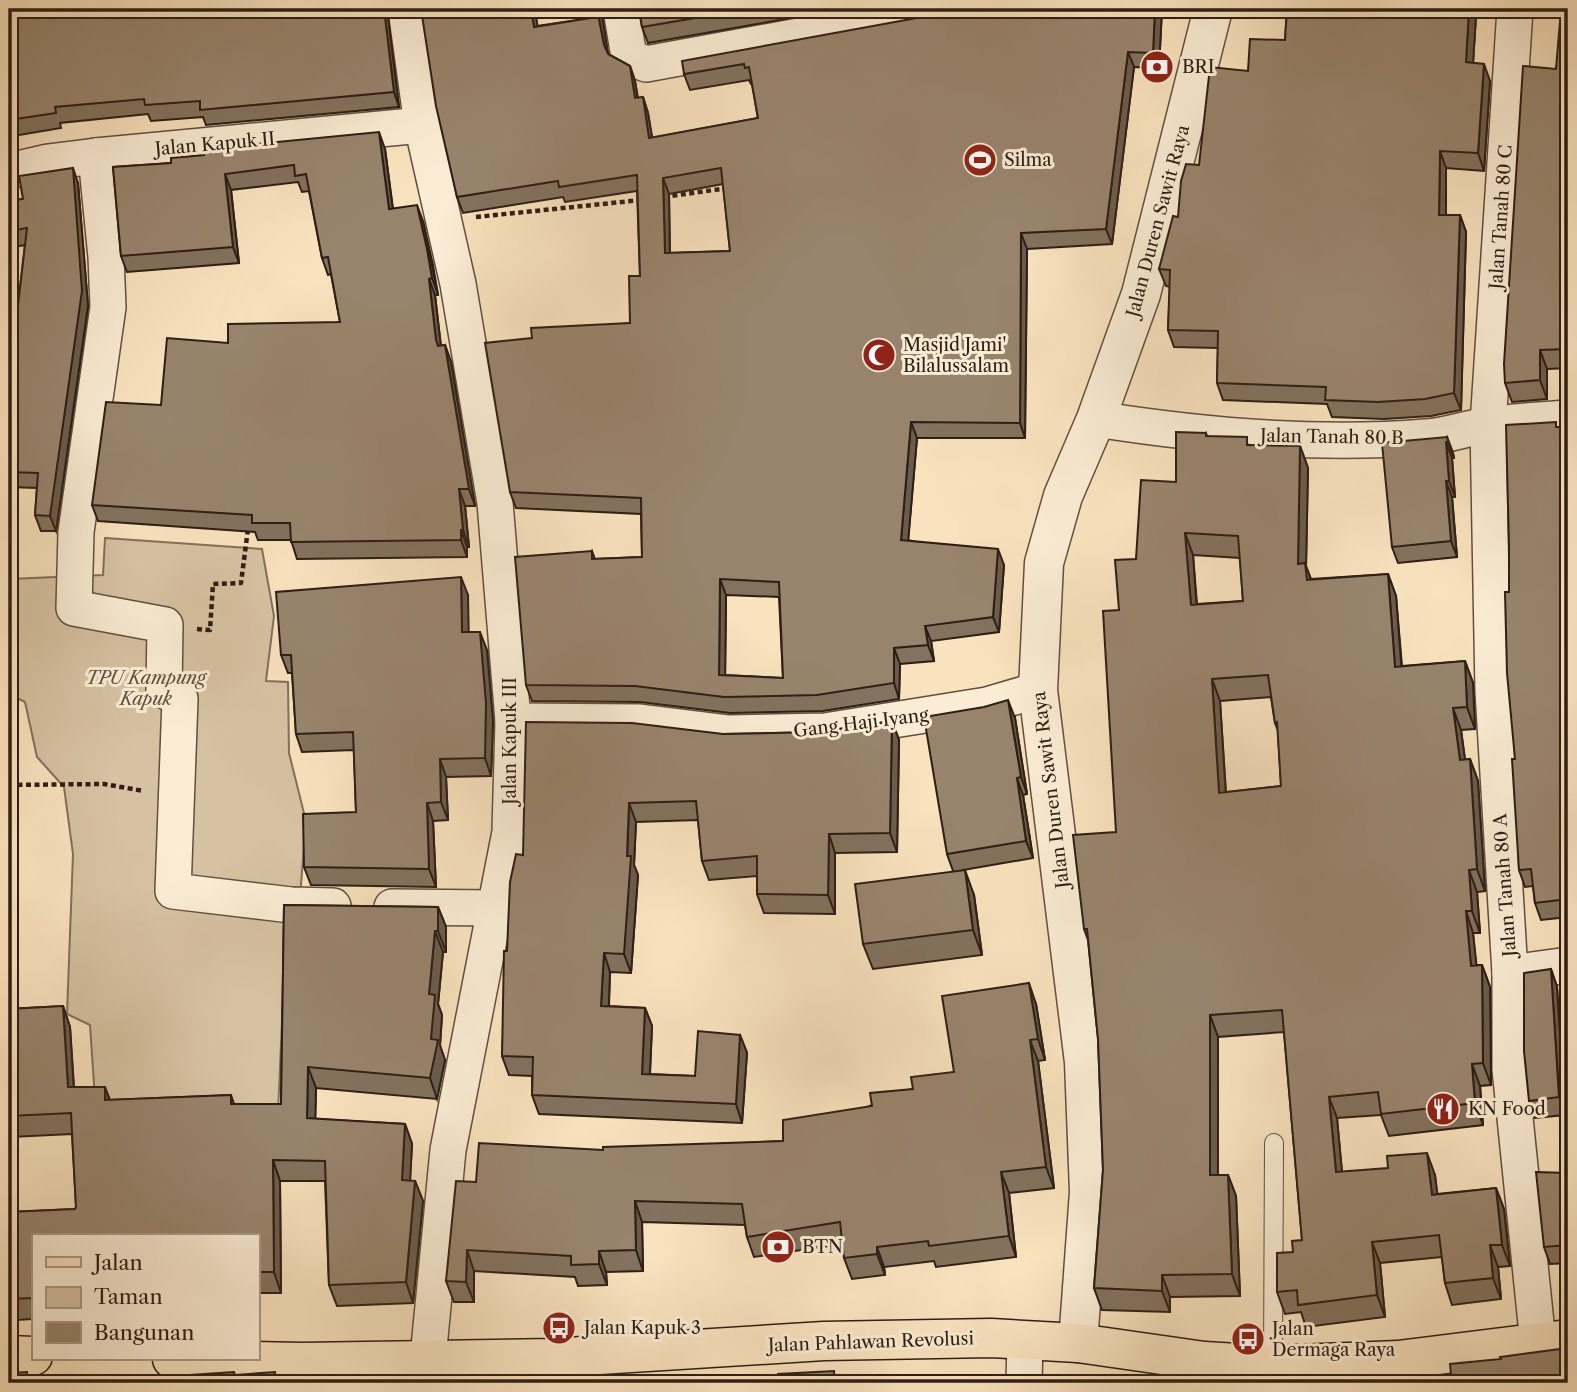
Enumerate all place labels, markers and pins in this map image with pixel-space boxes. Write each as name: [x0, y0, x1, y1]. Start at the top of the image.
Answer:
bank icon: BRI: [1138, 48, 1176, 86]
place label: BRI: [1182, 56, 1214, 78]
sports icon: Silma: [961, 141, 999, 179]
place label: Silma: [1004, 149, 1052, 171]
place label: Masjid Jami' Bilalussalam: [903, 334, 1009, 377]
mosque icon: Masjid Jami' Bilalussalam: [860, 336, 898, 374]
restaurant icon: KN Food: [1424, 1090, 1462, 1128]
place label: KN Food: [1468, 1098, 1546, 1120]
bank icon: BTN: [759, 1228, 797, 1266]
place label: BTN: [802, 1236, 843, 1258]
bus stop icon: Jalan Kapuk 3: [540, 1309, 578, 1347]
place label: Jalan Kapuk 3: [581, 1317, 701, 1339]
place label: Jalan Dermaga Raya: [1269, 1318, 1396, 1361]
bus stop icon: Jalan Dermaga Raya: [1229, 1320, 1267, 1358]

